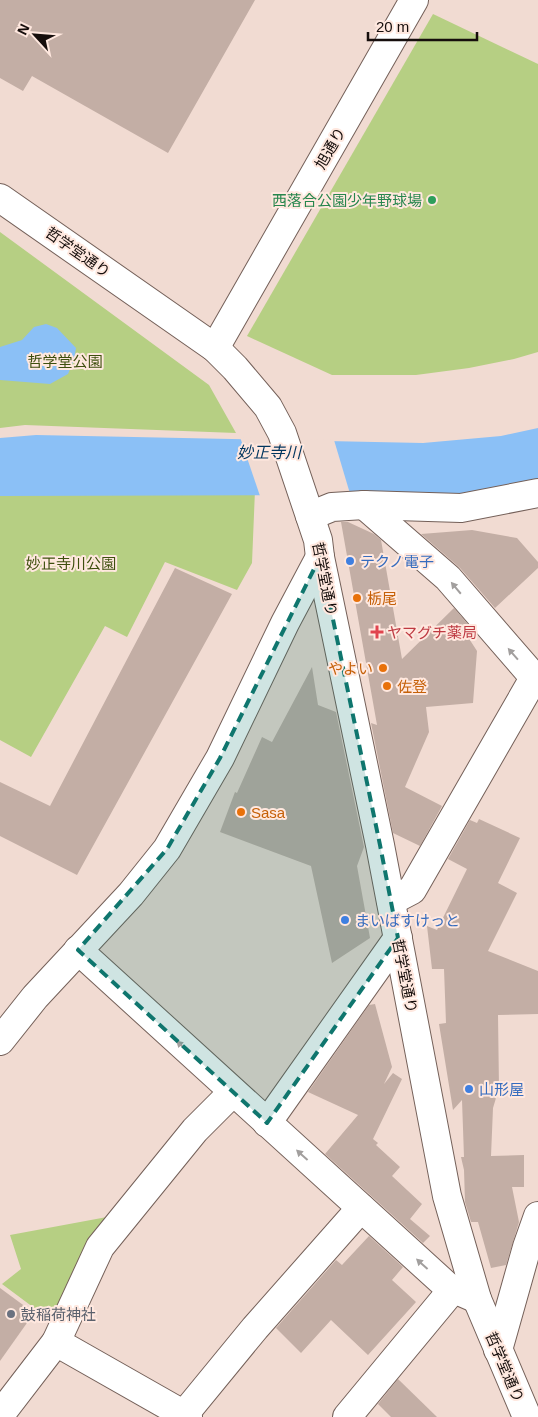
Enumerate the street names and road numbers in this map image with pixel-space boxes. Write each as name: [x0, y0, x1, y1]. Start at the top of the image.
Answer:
street label: 旭通り: [311, 124, 349, 172]
street label: 哲学堂通り: [42, 224, 114, 280]
street label: 哲学堂通り: [309, 541, 341, 617]
street label: 哲学堂通り: [389, 938, 421, 1014]
street label: 哲学堂通り: [483, 1329, 527, 1405]

